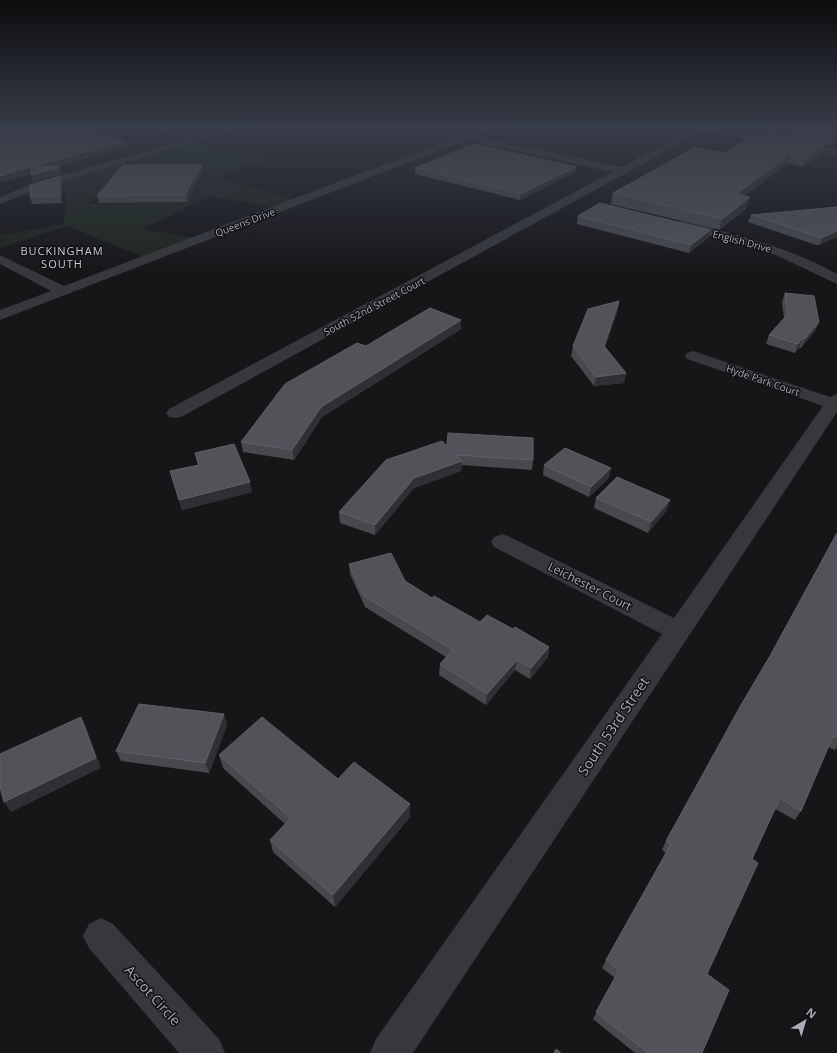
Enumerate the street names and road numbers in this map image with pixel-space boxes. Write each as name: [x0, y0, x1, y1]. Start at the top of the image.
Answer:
street label: Queens Drive: [213, 204, 277, 240]
street label: English Drive: [711, 226, 773, 256]
street label: South 52nd Street Court: [321, 273, 427, 339]
street label: Hyde Park Court: [725, 361, 802, 399]
street label: Leichester Court: [545, 558, 635, 614]
street label: South 53rd Street: [573, 673, 653, 779]
street label: Ascot Circle: [121, 961, 185, 1029]

